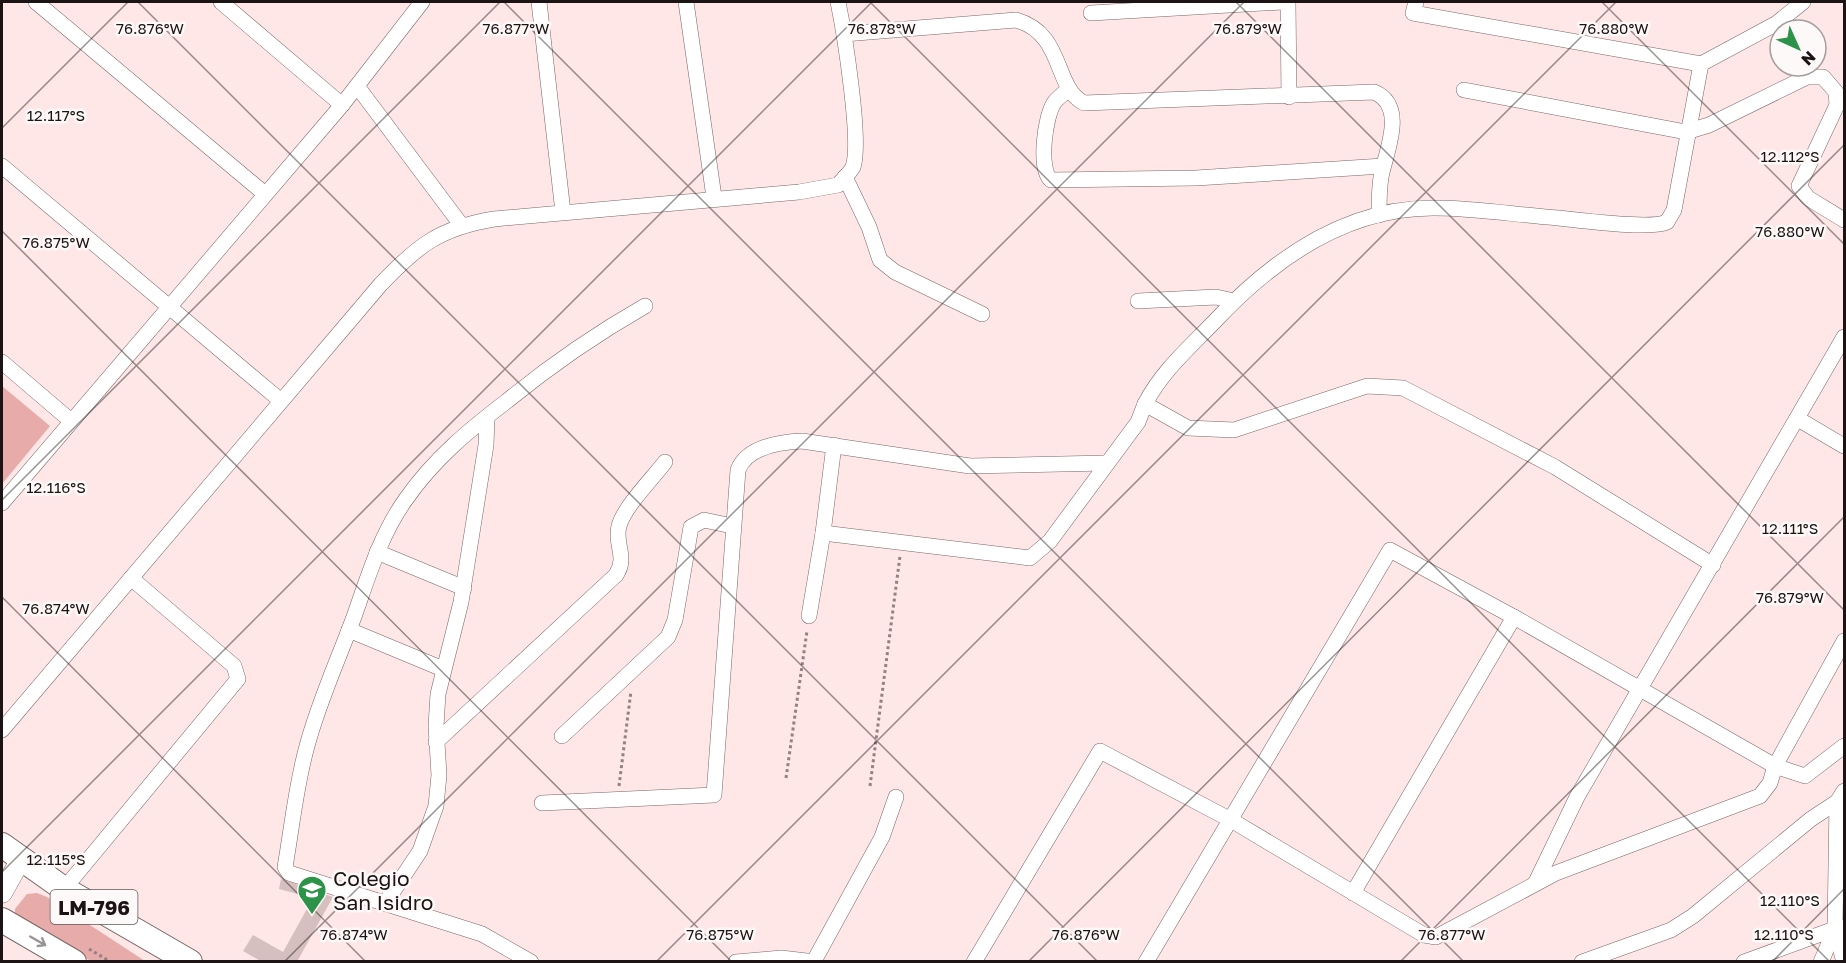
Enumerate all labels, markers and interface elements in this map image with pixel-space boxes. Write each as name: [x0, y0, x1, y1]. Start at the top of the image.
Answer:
north arrow: [1768, 18, 1828, 78]
text: 76.876°W: [116, 19, 184, 37]
text: 76.877°W: [483, 19, 549, 37]
text: 76.878°W: [848, 19, 916, 37]
text: 76.879°W: [1214, 19, 1282, 37]
text: 76.880°W: [1579, 19, 1649, 37]
text: N: [1797, 47, 1820, 70]
text: 12.117°S: [27, 106, 85, 124]
text: 12.112°S: [1760, 147, 1820, 165]
text: 76.880°W: [1755, 222, 1825, 240]
text: 76.875°W: [22, 233, 90, 251]
text: 12.116°S: [26, 478, 86, 496]
text: 12.111°S: [1762, 519, 1818, 537]
text: 76.879°W: [1756, 588, 1824, 606]
text: 76.874°W: [22, 599, 90, 617]
text: 12.115°S: [26, 850, 86, 868]
place label: Colegio San Isidro: [333, 865, 433, 915]
school or university icon: Colegio San Isidro: [296, 874, 328, 916]
road number: LM-796: [50, 890, 138, 924]
text: 12.110°S: [1760, 891, 1820, 909]
text: 76.874°W: [320, 925, 388, 943]
text: 76.875°W: [686, 925, 754, 943]
text: 76.876°W: [1052, 925, 1120, 943]
text: 76.877°W: [1419, 925, 1485, 943]
text: 12.110°S: [1754, 925, 1814, 943]
one-way arrow: [29, 935, 46, 947]

